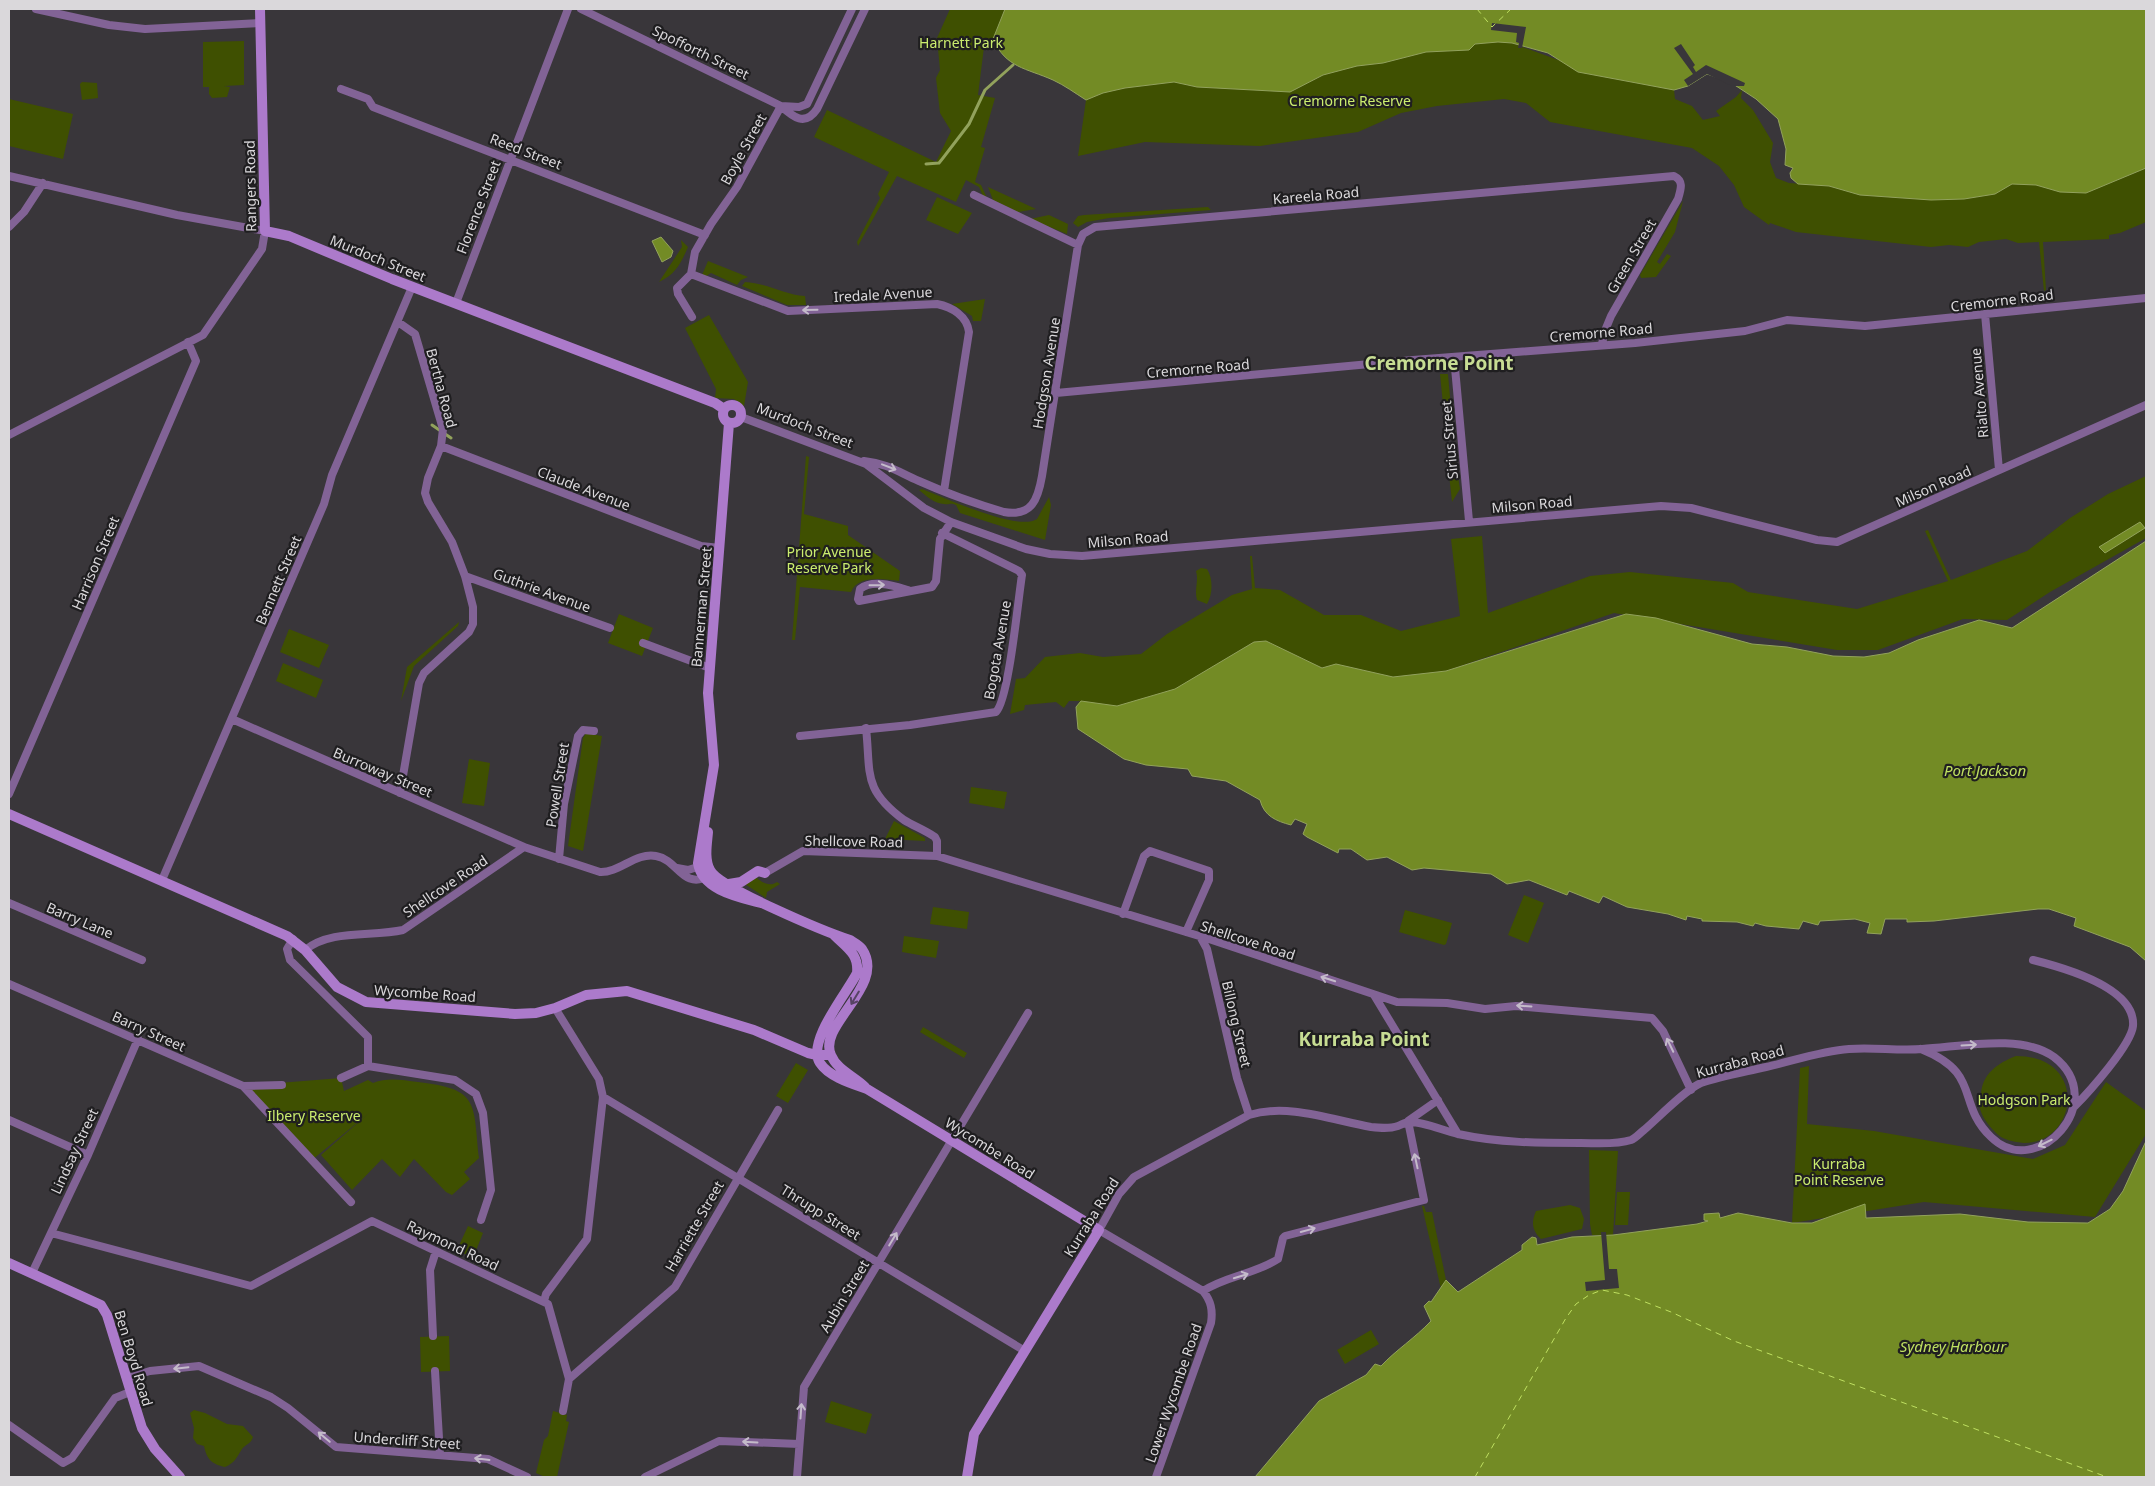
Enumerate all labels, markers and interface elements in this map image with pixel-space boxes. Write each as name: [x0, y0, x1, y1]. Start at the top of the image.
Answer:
street label: Spofforth Street: [650, 20, 752, 84]
park label: Harnett Park: [919, 33, 1003, 52]
park label: Cremorne Reserve: [1289, 91, 1411, 110]
street label: Boyle Street: [716, 110, 770, 188]
street label: Reed Street: [487, 129, 565, 173]
street label: Rangers Road: [240, 140, 260, 232]
street label: Florence Street: [451, 157, 505, 257]
street label: Kareela Road: [1272, 182, 1360, 208]
street label: Green Street: [1602, 215, 1660, 297]
street label: Murdoch Street: [327, 230, 429, 286]
street label: Iredale Avenue: [833, 282, 933, 306]
street label: Cremorne Road: [1950, 284, 2054, 316]
one-way arrow: [802, 305, 818, 315]
street label: Hodgson Avenue: [1028, 316, 1064, 430]
street label: Cremorne Road: [1549, 318, 1653, 346]
street label: Bertha Road: [422, 346, 462, 430]
street label: Rialto Avenue: [1966, 347, 1992, 439]
district label: Cremorne Point: [1364, 350, 1514, 376]
street label: Cremorne Road: [1146, 354, 1250, 382]
street label: Murdoch Street: [754, 398, 856, 452]
street label: Sirius Street: [1436, 400, 1462, 480]
street label: Milson Road: [1892, 461, 1974, 511]
street label: Claude Avenue: [535, 462, 633, 515]
one-way arrow: [881, 462, 896, 472]
street label: Milson Road: [1491, 491, 1573, 517]
street label: Harrison Street: [67, 513, 123, 613]
street label: Milson Road: [1087, 526, 1169, 552]
street label: Bennett Street: [251, 533, 305, 627]
park label: Prior Avenue Reserve Park: [786, 542, 872, 577]
street label: Bannerman Street: [686, 546, 716, 668]
street label: Guthrie Avenue: [491, 564, 594, 617]
one-way arrow: [869, 580, 885, 589]
street label: Bogota Avenue: [979, 599, 1015, 701]
street label: Powell Street: [541, 741, 573, 829]
street label: Burroway Street: [331, 743, 435, 801]
water label: Port Jackson: [1944, 760, 2026, 780]
street label: Shellcove Road: [805, 831, 903, 851]
street label: Shellcove Road: [399, 851, 491, 921]
street label: Barry Lane: [44, 897, 116, 943]
street label: Shellcove Road: [1198, 916, 1298, 964]
one-way arrow: [1320, 974, 1336, 984]
street label: Billong Street: [1218, 979, 1256, 1069]
street label: Wycombe Road: [373, 980, 477, 1006]
one-way arrow: [850, 991, 860, 1005]
one-way arrow: [1516, 1002, 1532, 1011]
street label: Barry Street: [109, 1006, 189, 1056]
district label: Kurraba Point: [1298, 1026, 1430, 1052]
one-way arrow: [1665, 1038, 1675, 1053]
street label: Kurraba Road: [1694, 1040, 1786, 1082]
one-way arrow: [1961, 1041, 1977, 1050]
park label: Hodgson Park: [1977, 1090, 2071, 1109]
street label: Lindsay Street: [46, 1105, 102, 1197]
park label: Ilbery Reserve: [267, 1106, 361, 1125]
street label: Wycombe Road: [942, 1113, 1038, 1183]
one-way arrow: [2038, 1139, 2053, 1148]
one-way arrow: [1410, 1153, 1420, 1169]
park label: Kurraba Point Reserve: [1794, 1154, 1884, 1189]
street label: Kurraba Road: [1059, 1174, 1123, 1260]
street label: Harriette Street: [660, 1177, 728, 1275]
street label: Thrupp Street: [777, 1180, 865, 1244]
street label: Raymond Road: [404, 1215, 502, 1275]
one-way arrow: [1299, 1225, 1315, 1235]
one-way arrow: [889, 1232, 899, 1246]
street label: Aubin Street: [815, 1256, 873, 1336]
one-way arrow: [1232, 1270, 1248, 1280]
street label: Ben Boyd Road: [110, 1308, 158, 1408]
street label: Lower Wycombe Road: [1140, 1321, 1206, 1465]
water label: Sydney Harbour: [1900, 1336, 2007, 1356]
one-way arrow: [174, 1363, 190, 1373]
one-way arrow: [797, 1403, 806, 1419]
street label: Undercliff Street: [353, 1427, 461, 1453]
one-way arrow: [317, 1432, 330, 1443]
one-way arrow: [743, 1437, 759, 1446]
one-way arrow: [474, 1454, 490, 1464]

